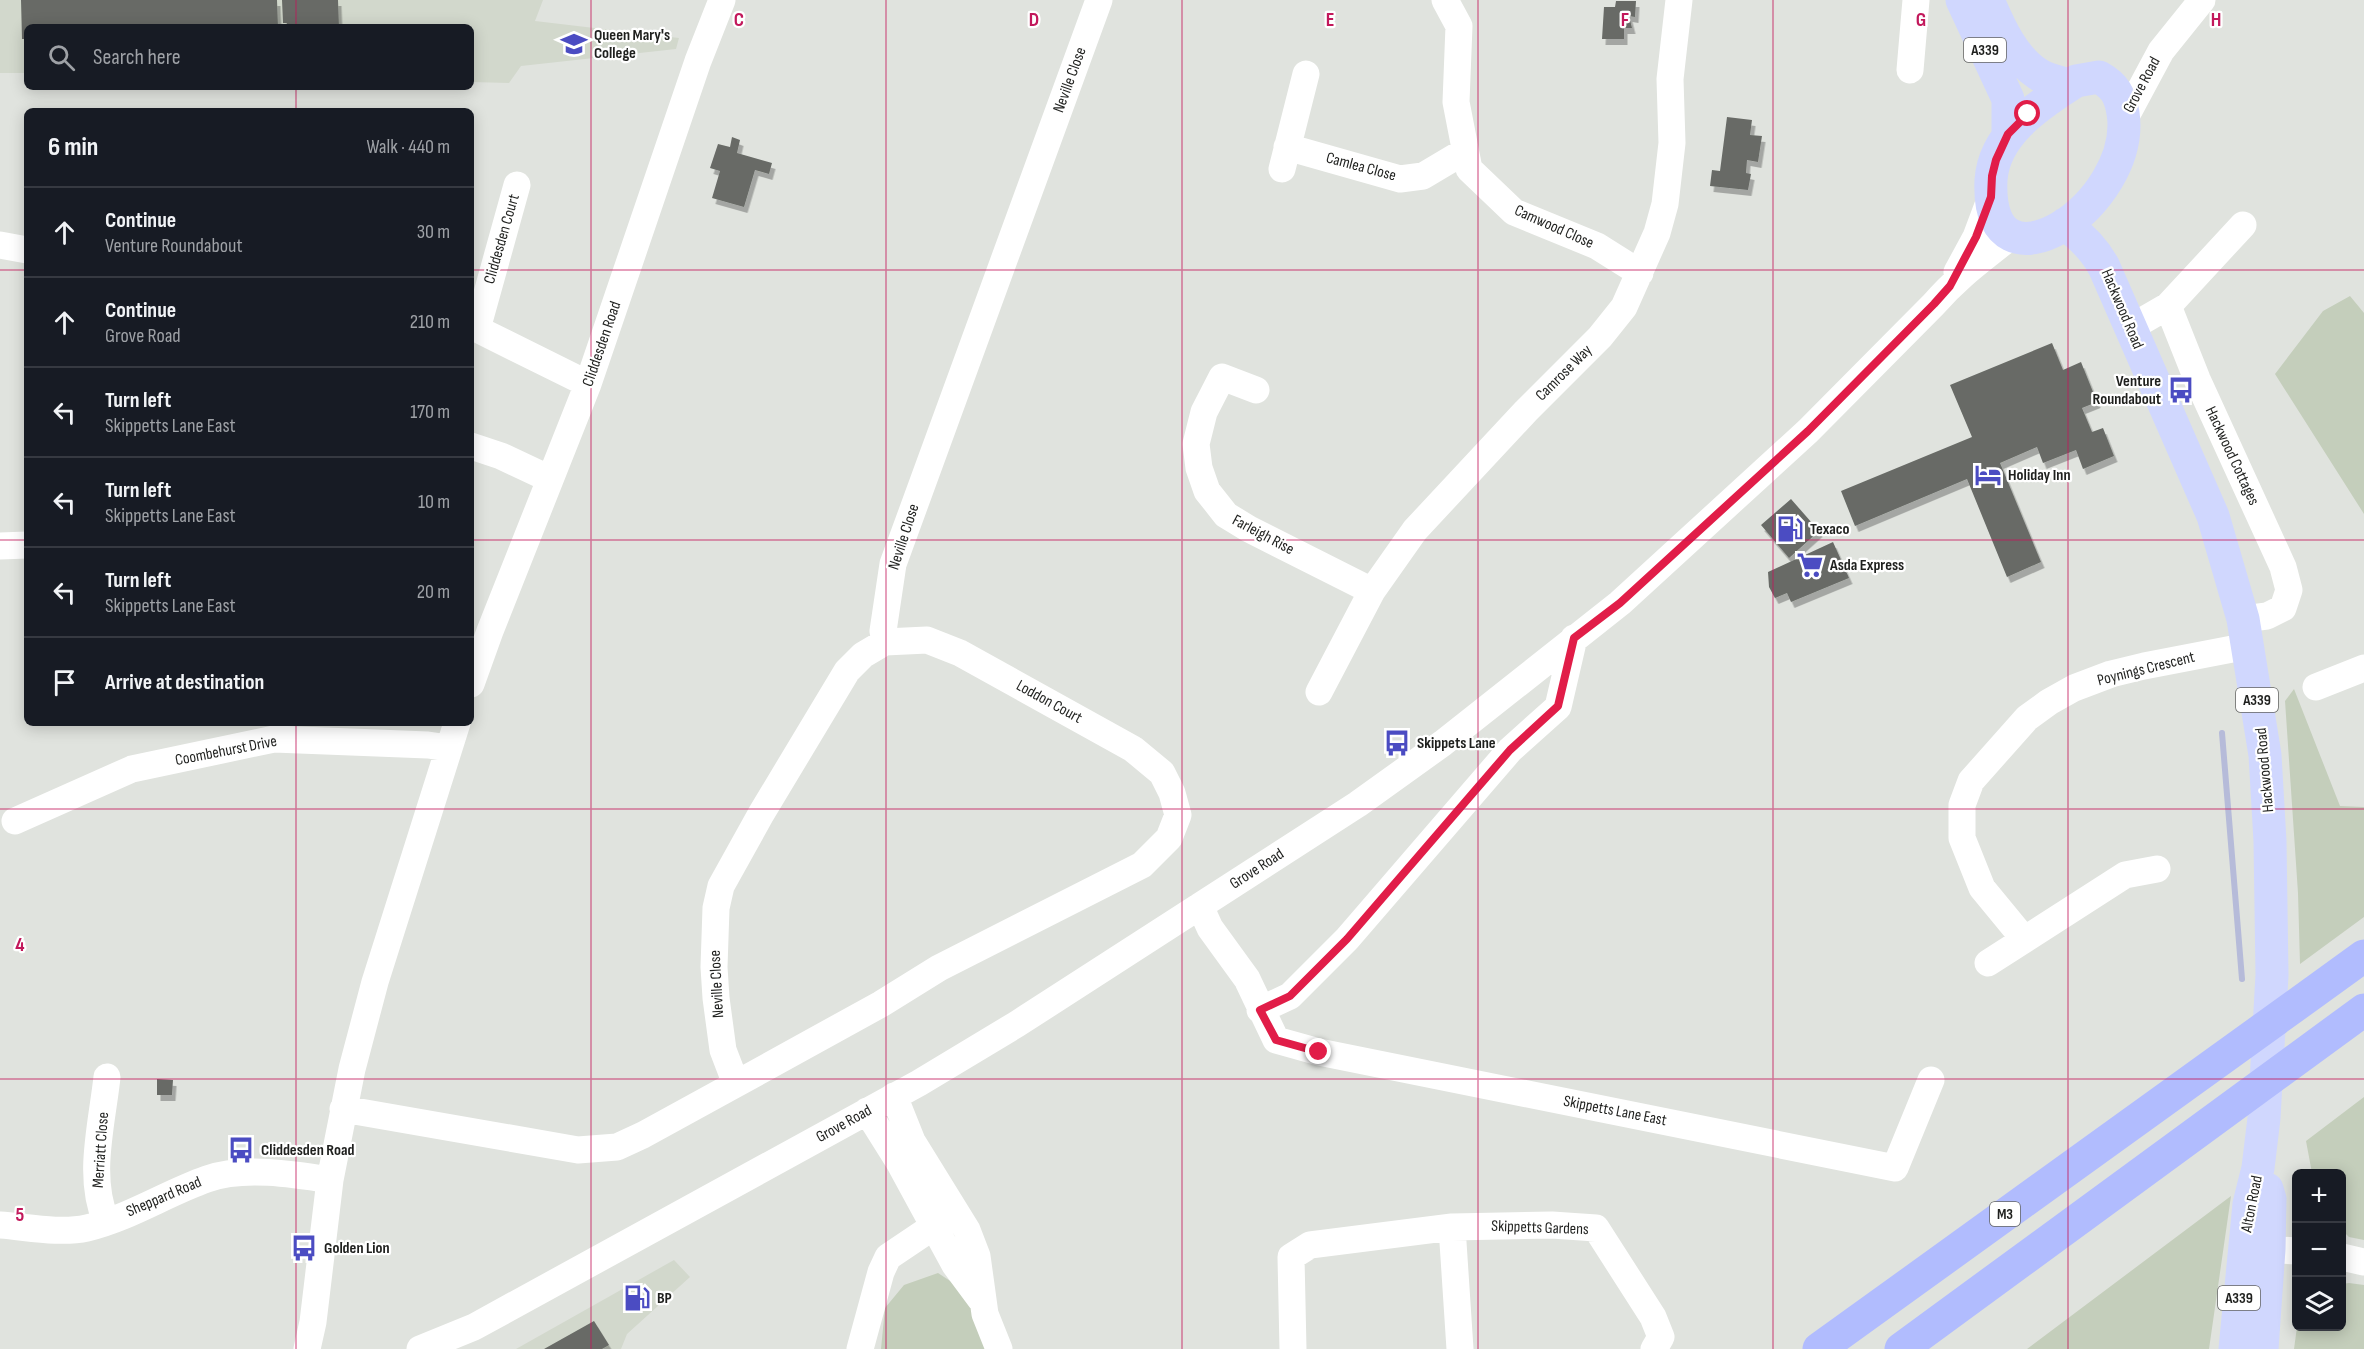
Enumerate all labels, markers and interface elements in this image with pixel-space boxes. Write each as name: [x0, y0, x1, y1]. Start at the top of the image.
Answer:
text: C: [734, 8, 744, 32]
text: D: [1029, 8, 1039, 32]
text: E: [1326, 8, 1334, 32]
text: F: [1621, 8, 1629, 32]
text: G: [1916, 8, 1926, 32]
text: H: [2211, 8, 2221, 32]
search box: [24, 24, 474, 90]
place label: Queen Mary's College: [594, 26, 670, 63]
school or university icon: Queen Mary's College: [559, 29, 589, 59]
road number: A339: [1964, 38, 2006, 62]
icon: search: [45, 41, 78, 74]
text: Search here: [93, 44, 180, 71]
street label: Neville Close: [1049, 45, 1091, 115]
street label: Grove Road: [2119, 54, 2165, 116]
route start: [2014, 100, 2040, 126]
text: 6 min: [48, 132, 98, 163]
text: Walk · 440 m: [366, 135, 450, 159]
street label: Camlea Close: [1324, 149, 1398, 185]
street label: Cliddesden Court: [480, 192, 524, 286]
street label: Camwood Close: [1511, 201, 1597, 253]
text: Continue: [105, 207, 176, 234]
icon: ahead: [48, 216, 81, 249]
text: 30 m: [417, 220, 450, 244]
text: Venture Roundabout: [105, 234, 243, 258]
street label: Hackwood Road: [2097, 266, 2147, 352]
text: Continue: [105, 297, 176, 324]
street label: Cliddesden Road: [579, 299, 625, 389]
icon: ahead: [48, 306, 81, 339]
text: 210 m: [410, 310, 450, 334]
text: Grove Road: [105, 324, 181, 348]
street label: Camrose Way: [1532, 341, 1596, 405]
place label: Venture Roundabout: [2093, 372, 2161, 409]
bus stop icon: Venture Roundabout: [2166, 375, 2196, 405]
text: Turn left: [105, 387, 171, 414]
icon: left: [48, 396, 81, 429]
text: 170 m: [410, 400, 450, 424]
street label: Hackwood Cottages: [2201, 404, 2263, 509]
text: Skippetts Lane East: [105, 414, 236, 438]
hotel icon: Holiday Inn: [1973, 460, 2003, 490]
place label: Holiday Inn: [2008, 466, 2071, 485]
text: Turn left: [105, 477, 171, 504]
icon: left: [48, 486, 81, 519]
text: 10 m: [418, 490, 450, 514]
street label: Neville Close: [884, 502, 924, 572]
text: Skippetts Lane East: [105, 504, 236, 528]
street label: Farleigh Rise: [1229, 511, 1297, 559]
fuel station icon: Texaco: [1775, 514, 1805, 544]
place label: Texaco: [1810, 520, 1849, 539]
supermarket icon: Asda Express: [1795, 550, 1825, 580]
place label: Asda Express: [1829, 556, 1904, 575]
text: Turn left: [105, 567, 171, 594]
icon: left: [48, 576, 81, 609]
text: 20 m: [417, 580, 450, 604]
text: Skippetts Lane East: [105, 594, 236, 618]
street label: Poynings Crescent: [2095, 648, 2197, 690]
icon: arrive: [48, 666, 81, 699]
text: Arrive at destination: [105, 669, 264, 696]
street label: Loddon Court: [1013, 676, 1085, 728]
road number: A339: [2236, 688, 2278, 712]
street label: Hackwood Road: [2252, 727, 2278, 813]
bus stop icon: Skippets Lane: [1382, 728, 1412, 758]
street label: Coombehurst Drive: [174, 732, 278, 770]
place label: Skippets Lane: [1417, 734, 1496, 753]
street label: Grove Road: [1226, 845, 1288, 893]
text: 4: [15, 933, 25, 957]
street label: Neville Close: [706, 949, 728, 1019]
route end: [1305, 1038, 1331, 1064]
street label: Skippetts Lane East: [1562, 1092, 1668, 1130]
street label: Grove Road: [813, 1101, 875, 1147]
street label: Merriatt Close: [89, 1111, 113, 1189]
bus stop icon: Cliddesden Road: [226, 1135, 256, 1165]
place label: Cliddesden Road: [261, 1141, 354, 1160]
map controls: [2292, 1169, 2346, 1331]
button: +: [2292, 1169, 2346, 1223]
street label: Sheppard Road: [124, 1173, 204, 1221]
street label: Alton Road: [2237, 1174, 2267, 1235]
road number: M3: [1990, 1202, 2020, 1226]
text: 5: [16, 1203, 25, 1227]
street label: Skippetts Gardens: [1491, 1217, 1589, 1239]
button: −: [2292, 1223, 2346, 1277]
bus stop icon: Golden Lion: [289, 1233, 319, 1263]
place label: Golden Lion: [324, 1239, 390, 1258]
button: layers: [2292, 1277, 2346, 1331]
fuel station icon: BP: [622, 1283, 652, 1313]
road number: A339: [2218, 1286, 2260, 1310]
place label: BP: [657, 1289, 672, 1308]

